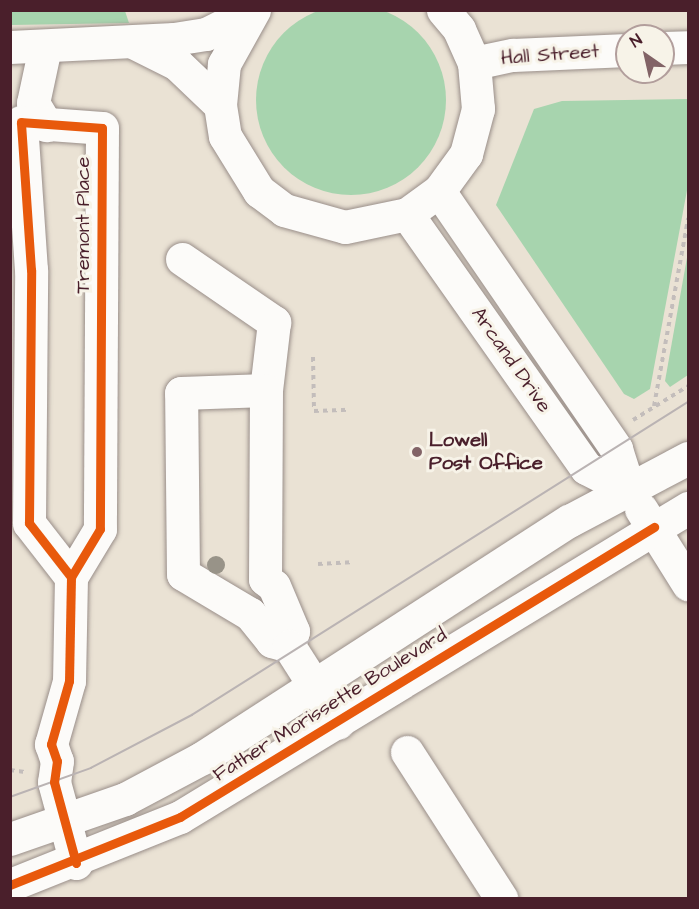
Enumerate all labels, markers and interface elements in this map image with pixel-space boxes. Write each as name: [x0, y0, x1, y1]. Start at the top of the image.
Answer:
north arrow: [615, 24, 675, 84]
text: N: [626, 29, 646, 53]
street label: Hall Street: [500, 40, 600, 70]
street label: Tremont Place: [71, 157, 95, 293]
street label: Arcand Drive: [466, 303, 556, 417]
place label: Lowell Post Office: [429, 428, 543, 475]
marker: Lowell Post Office: [410, 445, 424, 459]
street label: Father Morissette Boulevard: [209, 623, 451, 787]

